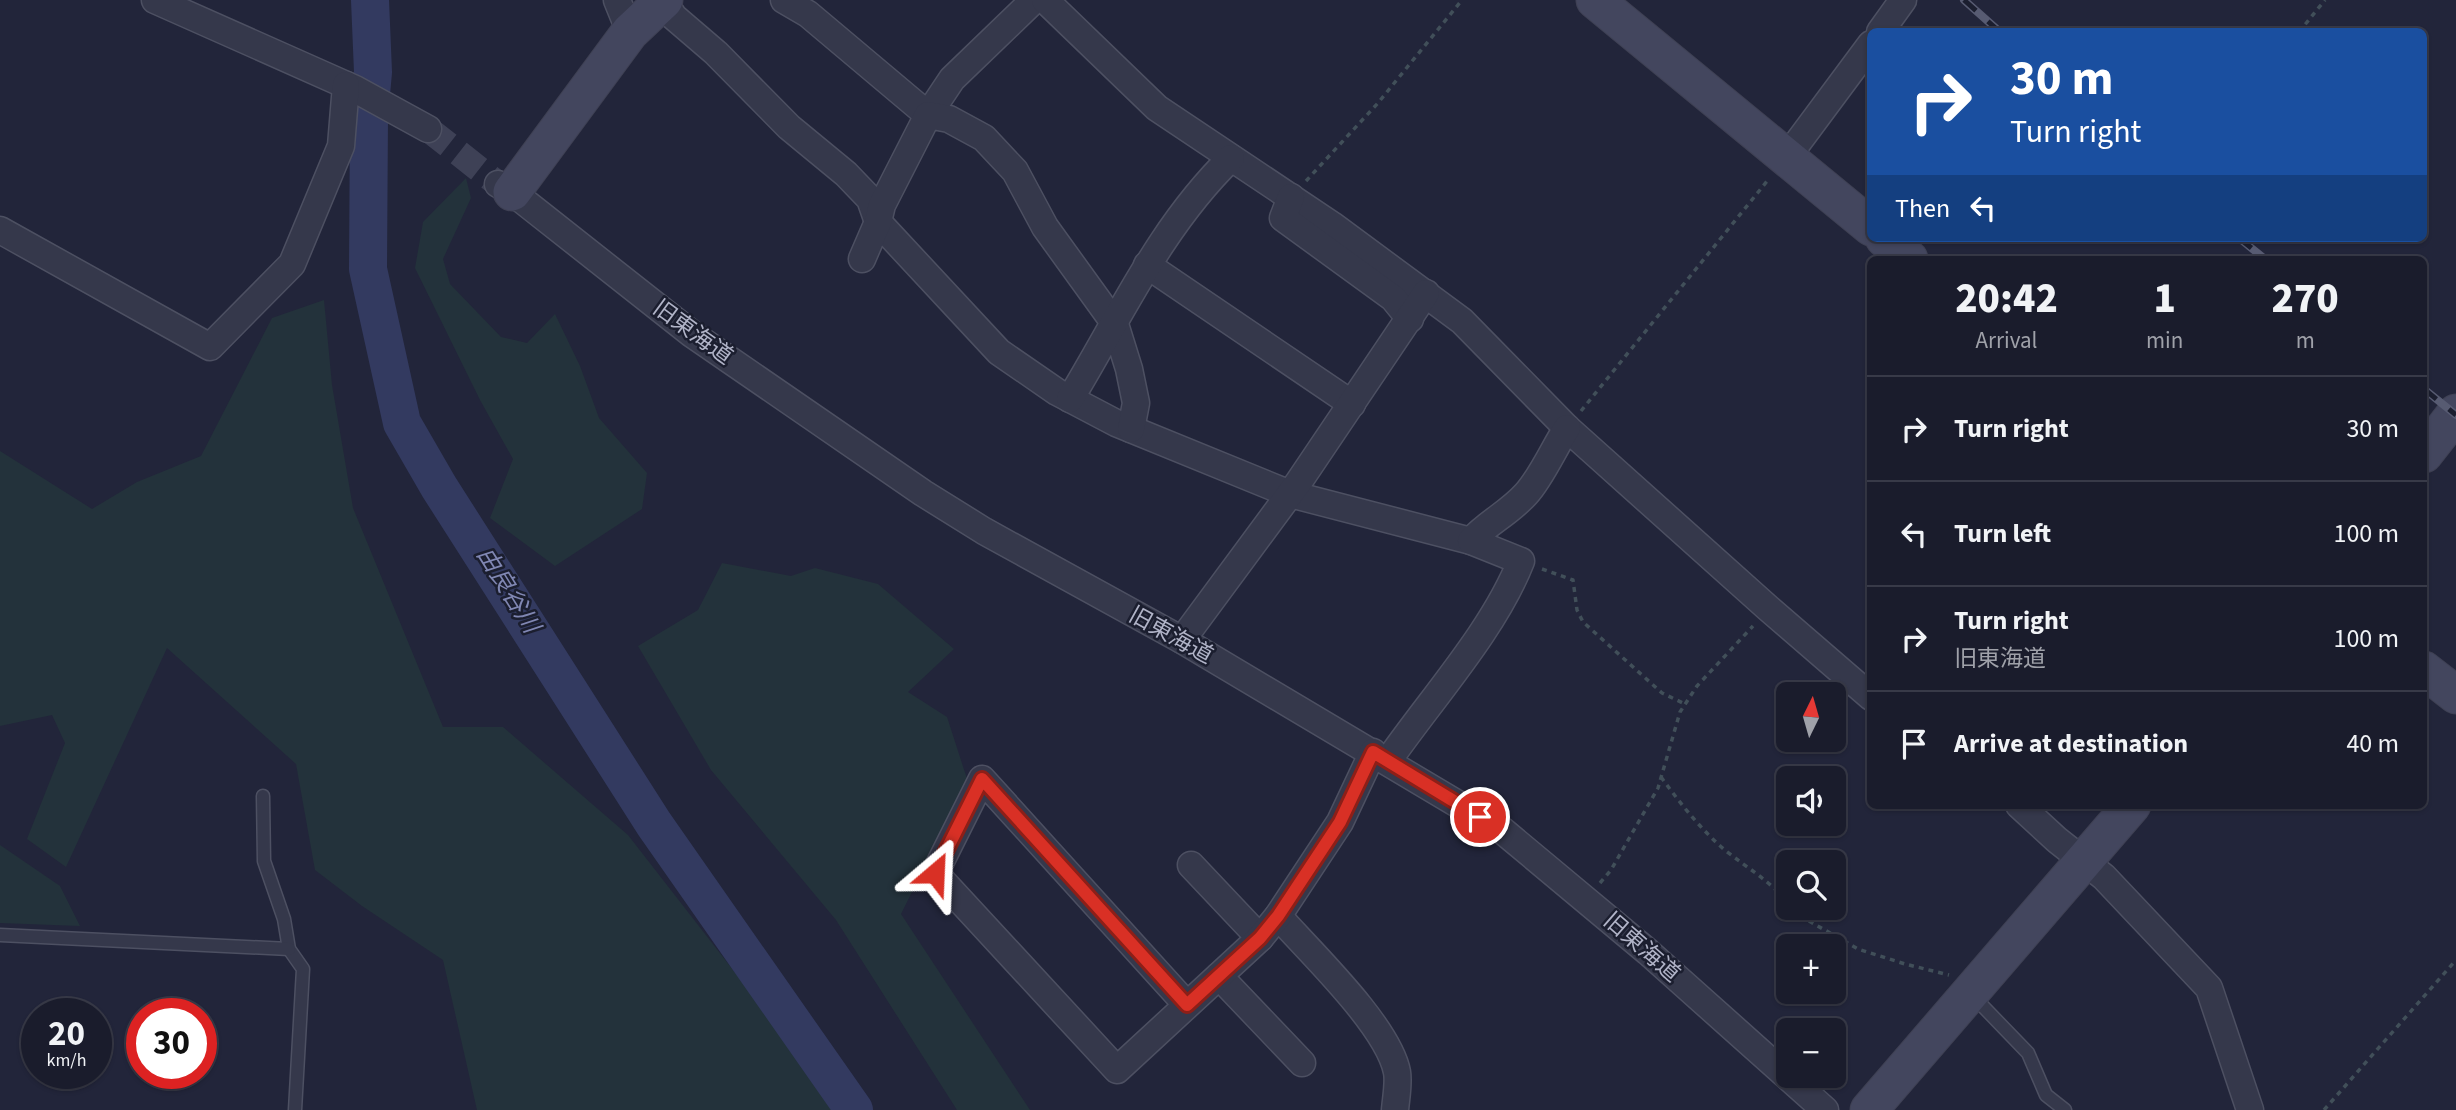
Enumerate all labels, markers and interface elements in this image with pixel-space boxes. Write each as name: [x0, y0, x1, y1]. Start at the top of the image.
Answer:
text: 30 m: [2010, 44, 2114, 114]
icon: right: [1895, 56, 1986, 147]
text: Turn right: [2010, 109, 2141, 155]
icon: left: [1964, 189, 2002, 227]
text: Then: [1895, 190, 1950, 227]
text: 20:42: [1955, 269, 2058, 329]
text: 1: [2153, 269, 2176, 329]
text: 270: [2272, 269, 2339, 329]
street label: 旧東海道: [646, 292, 740, 372]
text: Arrival: [1976, 324, 2037, 357]
text: min: [2146, 324, 2183, 357]
text: m: [2296, 324, 2315, 357]
icon: right: [1895, 410, 1933, 448]
text: Turn right: [1954, 410, 2069, 447]
text: 30 m: [2346, 410, 2399, 447]
icon: left: [1895, 515, 1933, 553]
text: Turn left: [1954, 515, 2051, 552]
text: 100 m: [2333, 515, 2399, 552]
water label: 由良谷川: [468, 540, 550, 643]
street label: 旧東海道: [1123, 598, 1219, 672]
text: Turn right: [1954, 602, 2069, 639]
icon: right: [1895, 620, 1933, 658]
text: 100 m: [2333, 620, 2399, 657]
text: 旧東海道: [1954, 642, 2046, 675]
north arrow: [1776, 682, 1846, 752]
map controls: [1776, 682, 1846, 1088]
icon: arrive: [1895, 725, 1933, 763]
text: Arrive at destination: [1954, 725, 2188, 762]
text: 40 m: [2346, 725, 2399, 762]
button: sound: [1776, 766, 1846, 836]
pin: [1450, 787, 1510, 847]
icon: arrive: [1461, 798, 1499, 836]
position arrow: [898, 836, 972, 910]
button: search: [1776, 850, 1846, 920]
street label: 旧東海道: [1596, 904, 1688, 990]
button: +: [1776, 934, 1846, 1004]
speed limit sign: 30: [126, 998, 217, 1089]
text: 20: [48, 1009, 85, 1059]
button: −: [1776, 1018, 1846, 1088]
text: km/h: [47, 1048, 86, 1073]

